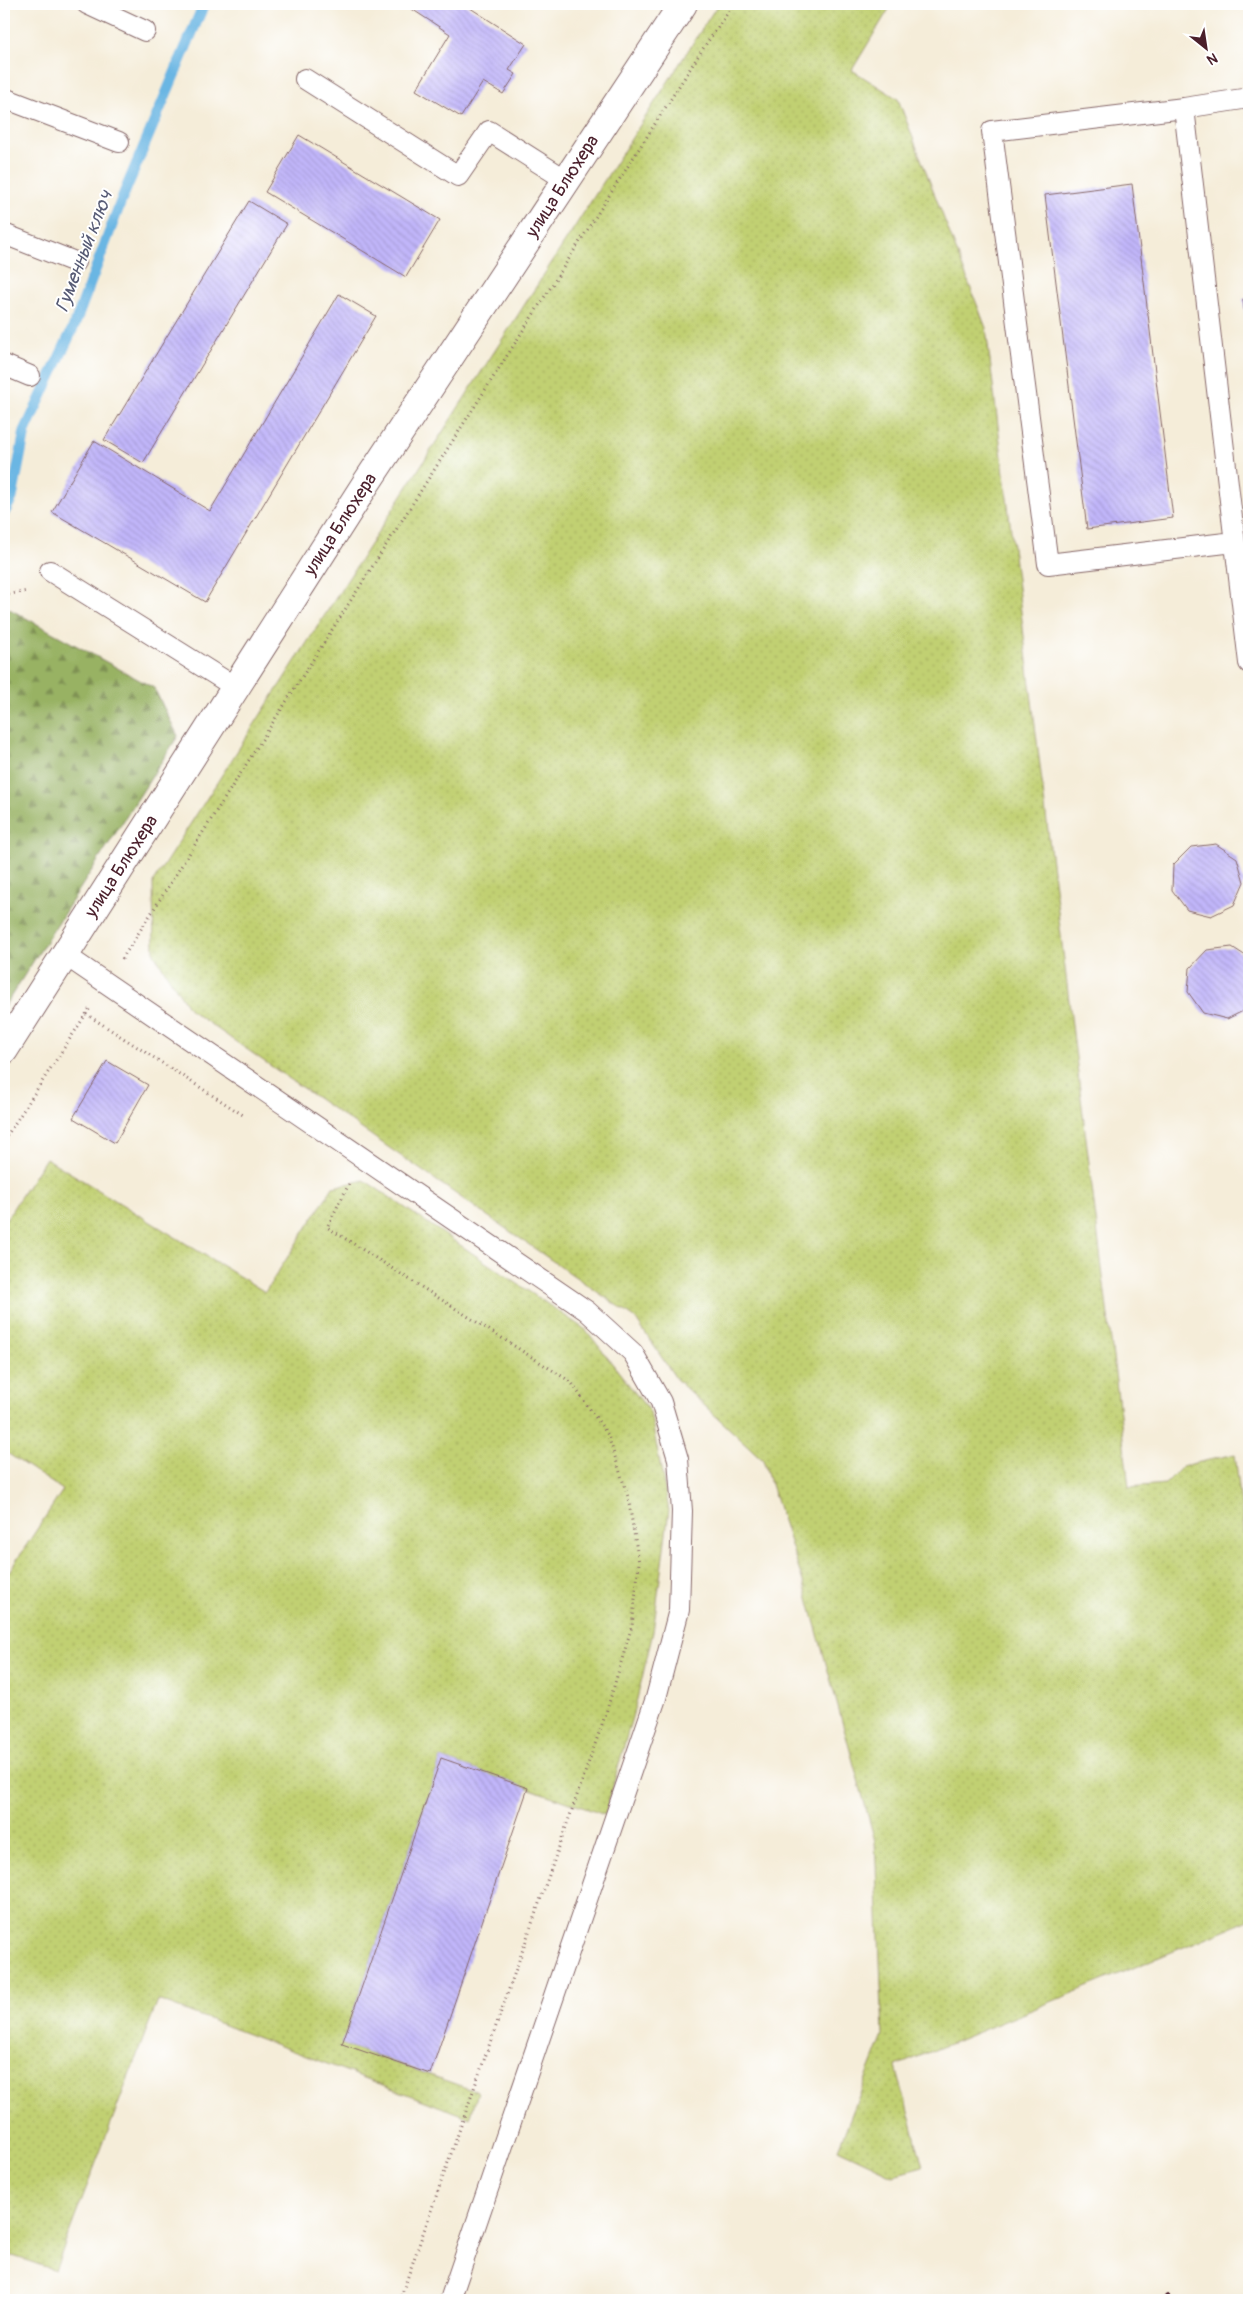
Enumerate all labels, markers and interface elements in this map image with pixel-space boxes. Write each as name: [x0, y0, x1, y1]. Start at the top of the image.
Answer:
north arrow: [1180, 22, 1230, 72]
text: N: [1204, 49, 1221, 69]
street label: улица Блюхера: [520, 131, 604, 243]
water label: Гуменный ключ: [50, 186, 119, 315]
street label: улица Блюхера: [298, 469, 382, 581]
street label: улица Блюхера: [79, 811, 163, 923]

